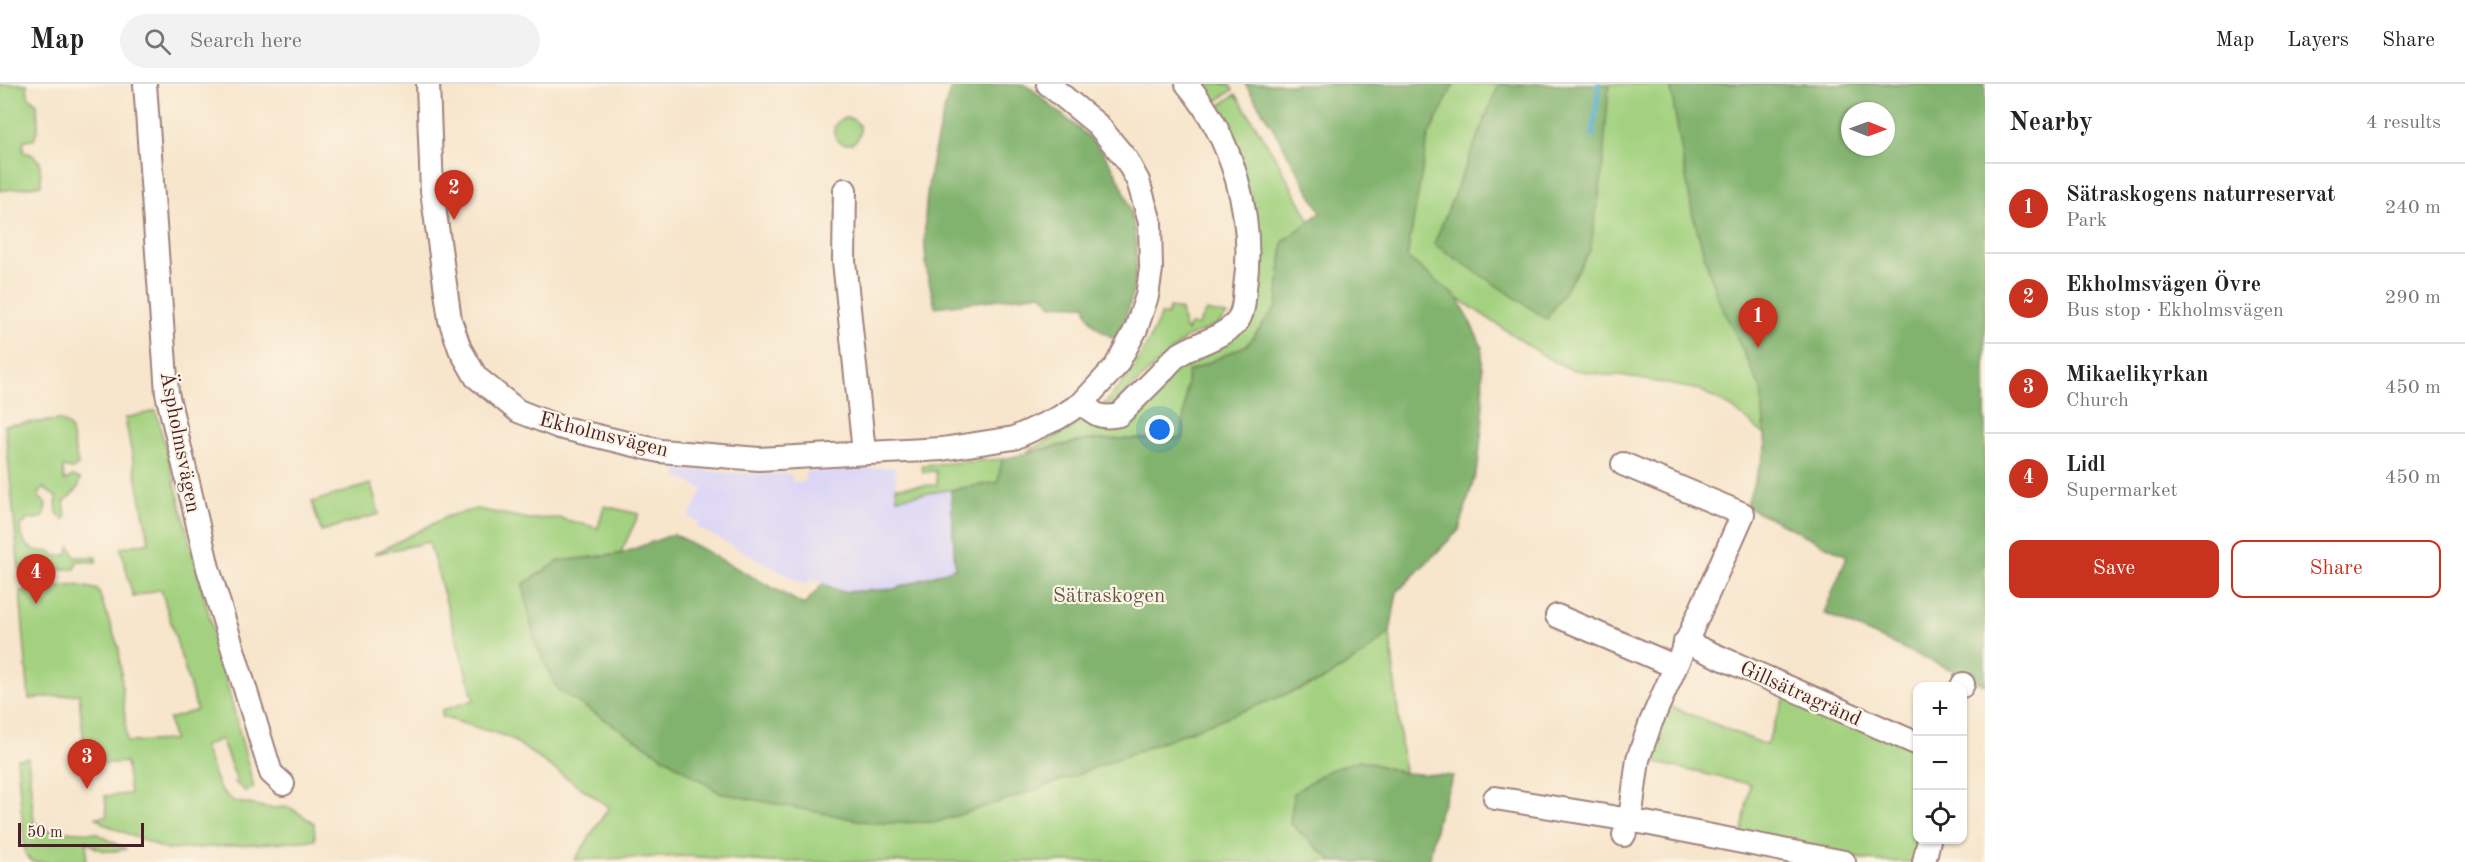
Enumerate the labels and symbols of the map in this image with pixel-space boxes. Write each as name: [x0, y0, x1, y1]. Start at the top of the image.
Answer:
north arrow: [1841, 102, 1895, 156]
pin: 2: [434, 170, 474, 220]
pin: 1: [1738, 298, 1778, 348]
street label: Äspholmsvägen: [156, 369, 207, 515]
street label: Ekholmsvägen: [537, 409, 670, 462]
your location: [1145, 415, 1174, 444]
pin: 4: [16, 554, 56, 604]
park label: Sätraskogen: [1053, 586, 1165, 607]
street label: Gillsätragränd: [1736, 658, 1864, 731]
pin: 3: [68, 740, 106, 789]
scale bar: [18, 820, 144, 848]

